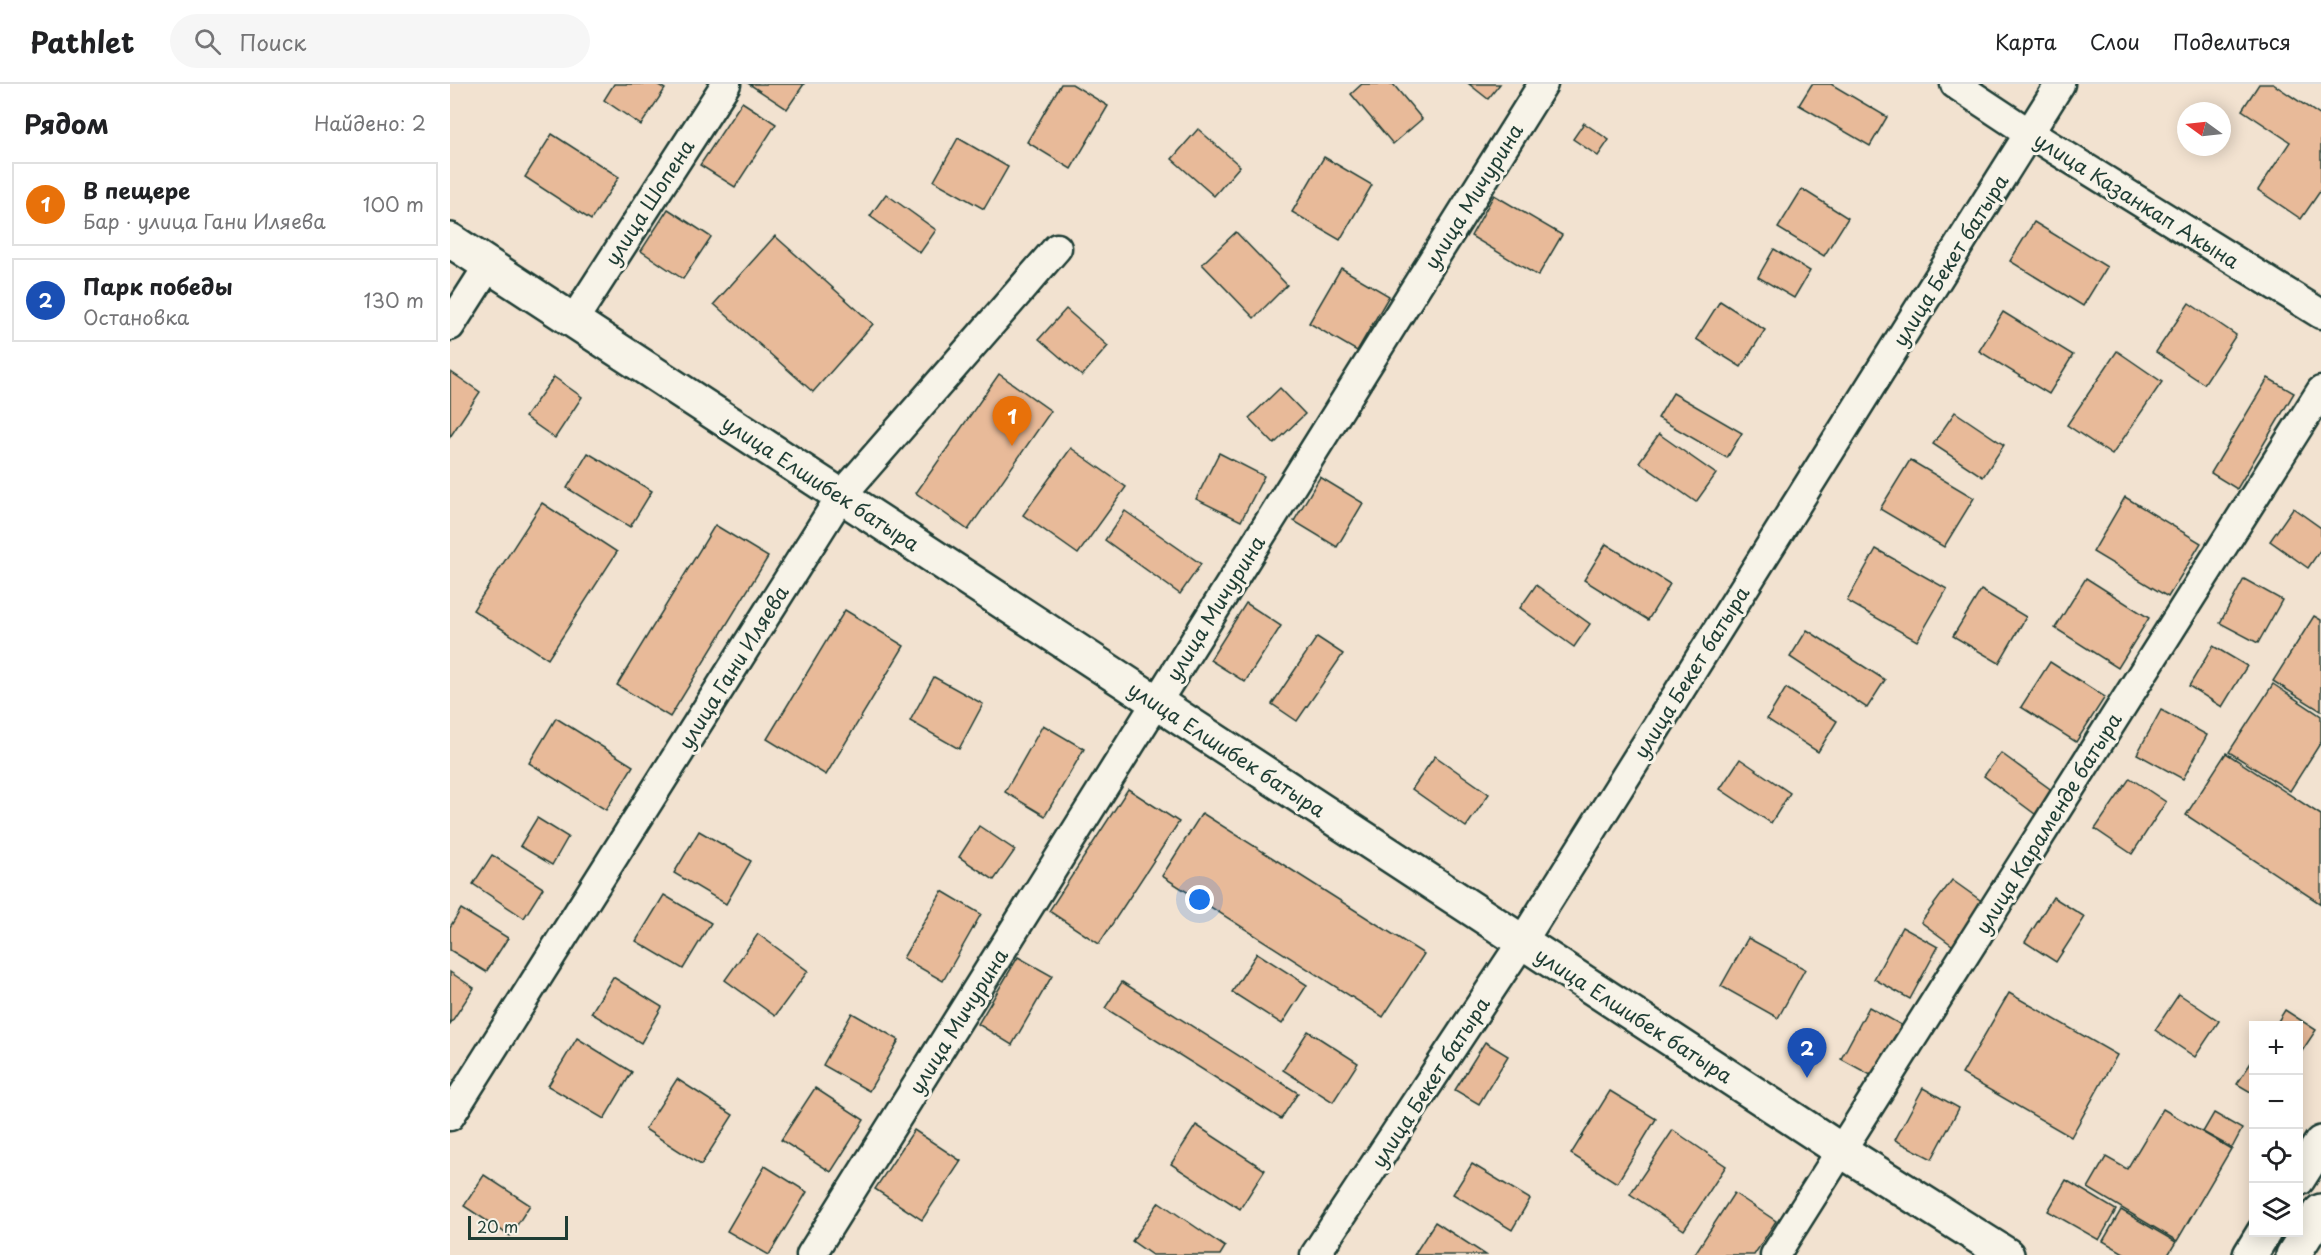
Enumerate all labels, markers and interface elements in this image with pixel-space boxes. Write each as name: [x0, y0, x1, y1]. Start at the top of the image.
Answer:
search box: [170, 14, 590, 68]
text: Pathlet: [30, 20, 134, 63]
icon: search: [191, 25, 224, 58]
text: Поиск: [239, 25, 306, 58]
text: Карта: [1995, 25, 2057, 57]
text: Слои: [2090, 25, 2140, 57]
text: Поделиться: [2173, 25, 2291, 57]
north arrow: [2177, 102, 2231, 156]
text: Рядом: [24, 104, 109, 143]
text: Найдено: 2: [314, 108, 426, 138]
street label: улица Мичурина: [1416, 117, 1530, 275]
street label: улица Казанкап Акына: [2029, 124, 2246, 276]
street label: улица Шопена: [597, 132, 701, 271]
street label: улица Бекет батыра: [1885, 167, 2016, 352]
text: В пещере: [83, 173, 190, 206]
text: 1: [41, 189, 50, 219]
text: 100 m: [363, 189, 424, 219]
text: Бар · улица Гани Иляева: [83, 206, 326, 236]
text: Парк победы: [83, 269, 233, 302]
text: 2: [38, 285, 53, 315]
text: 130 m: [364, 285, 424, 315]
text: Остановка: [83, 302, 189, 332]
pin: 1: [992, 396, 1032, 446]
street label: улица Елшибек батыра: [716, 408, 926, 559]
street label: улица Мичурина: [1158, 529, 1272, 687]
street label: улица Гани Иляева: [670, 579, 796, 755]
street label: улица Бекет батыра: [1626, 579, 1757, 764]
street label: улица Елшибек батыра: [1122, 674, 1332, 825]
street label: улица Караменде батыра: [1967, 706, 2129, 940]
your location: [1185, 885, 1214, 914]
street label: улица Елшибек батыра: [1529, 940, 1739, 1091]
street label: улица Мичурина: [901, 942, 1015, 1100]
street label: улица Бекет батыра: [1363, 990, 1497, 1173]
map controls: [2249, 1021, 2303, 1237]
button: +: [2249, 1021, 2303, 1075]
pin: 2: [1788, 1028, 1826, 1078]
button: −: [2249, 1075, 2303, 1129]
button: locate: [2249, 1129, 2303, 1183]
button: layers: [2249, 1183, 2303, 1237]
scale bar: [468, 1213, 568, 1240]
text: 20 m: [477, 1214, 518, 1238]

